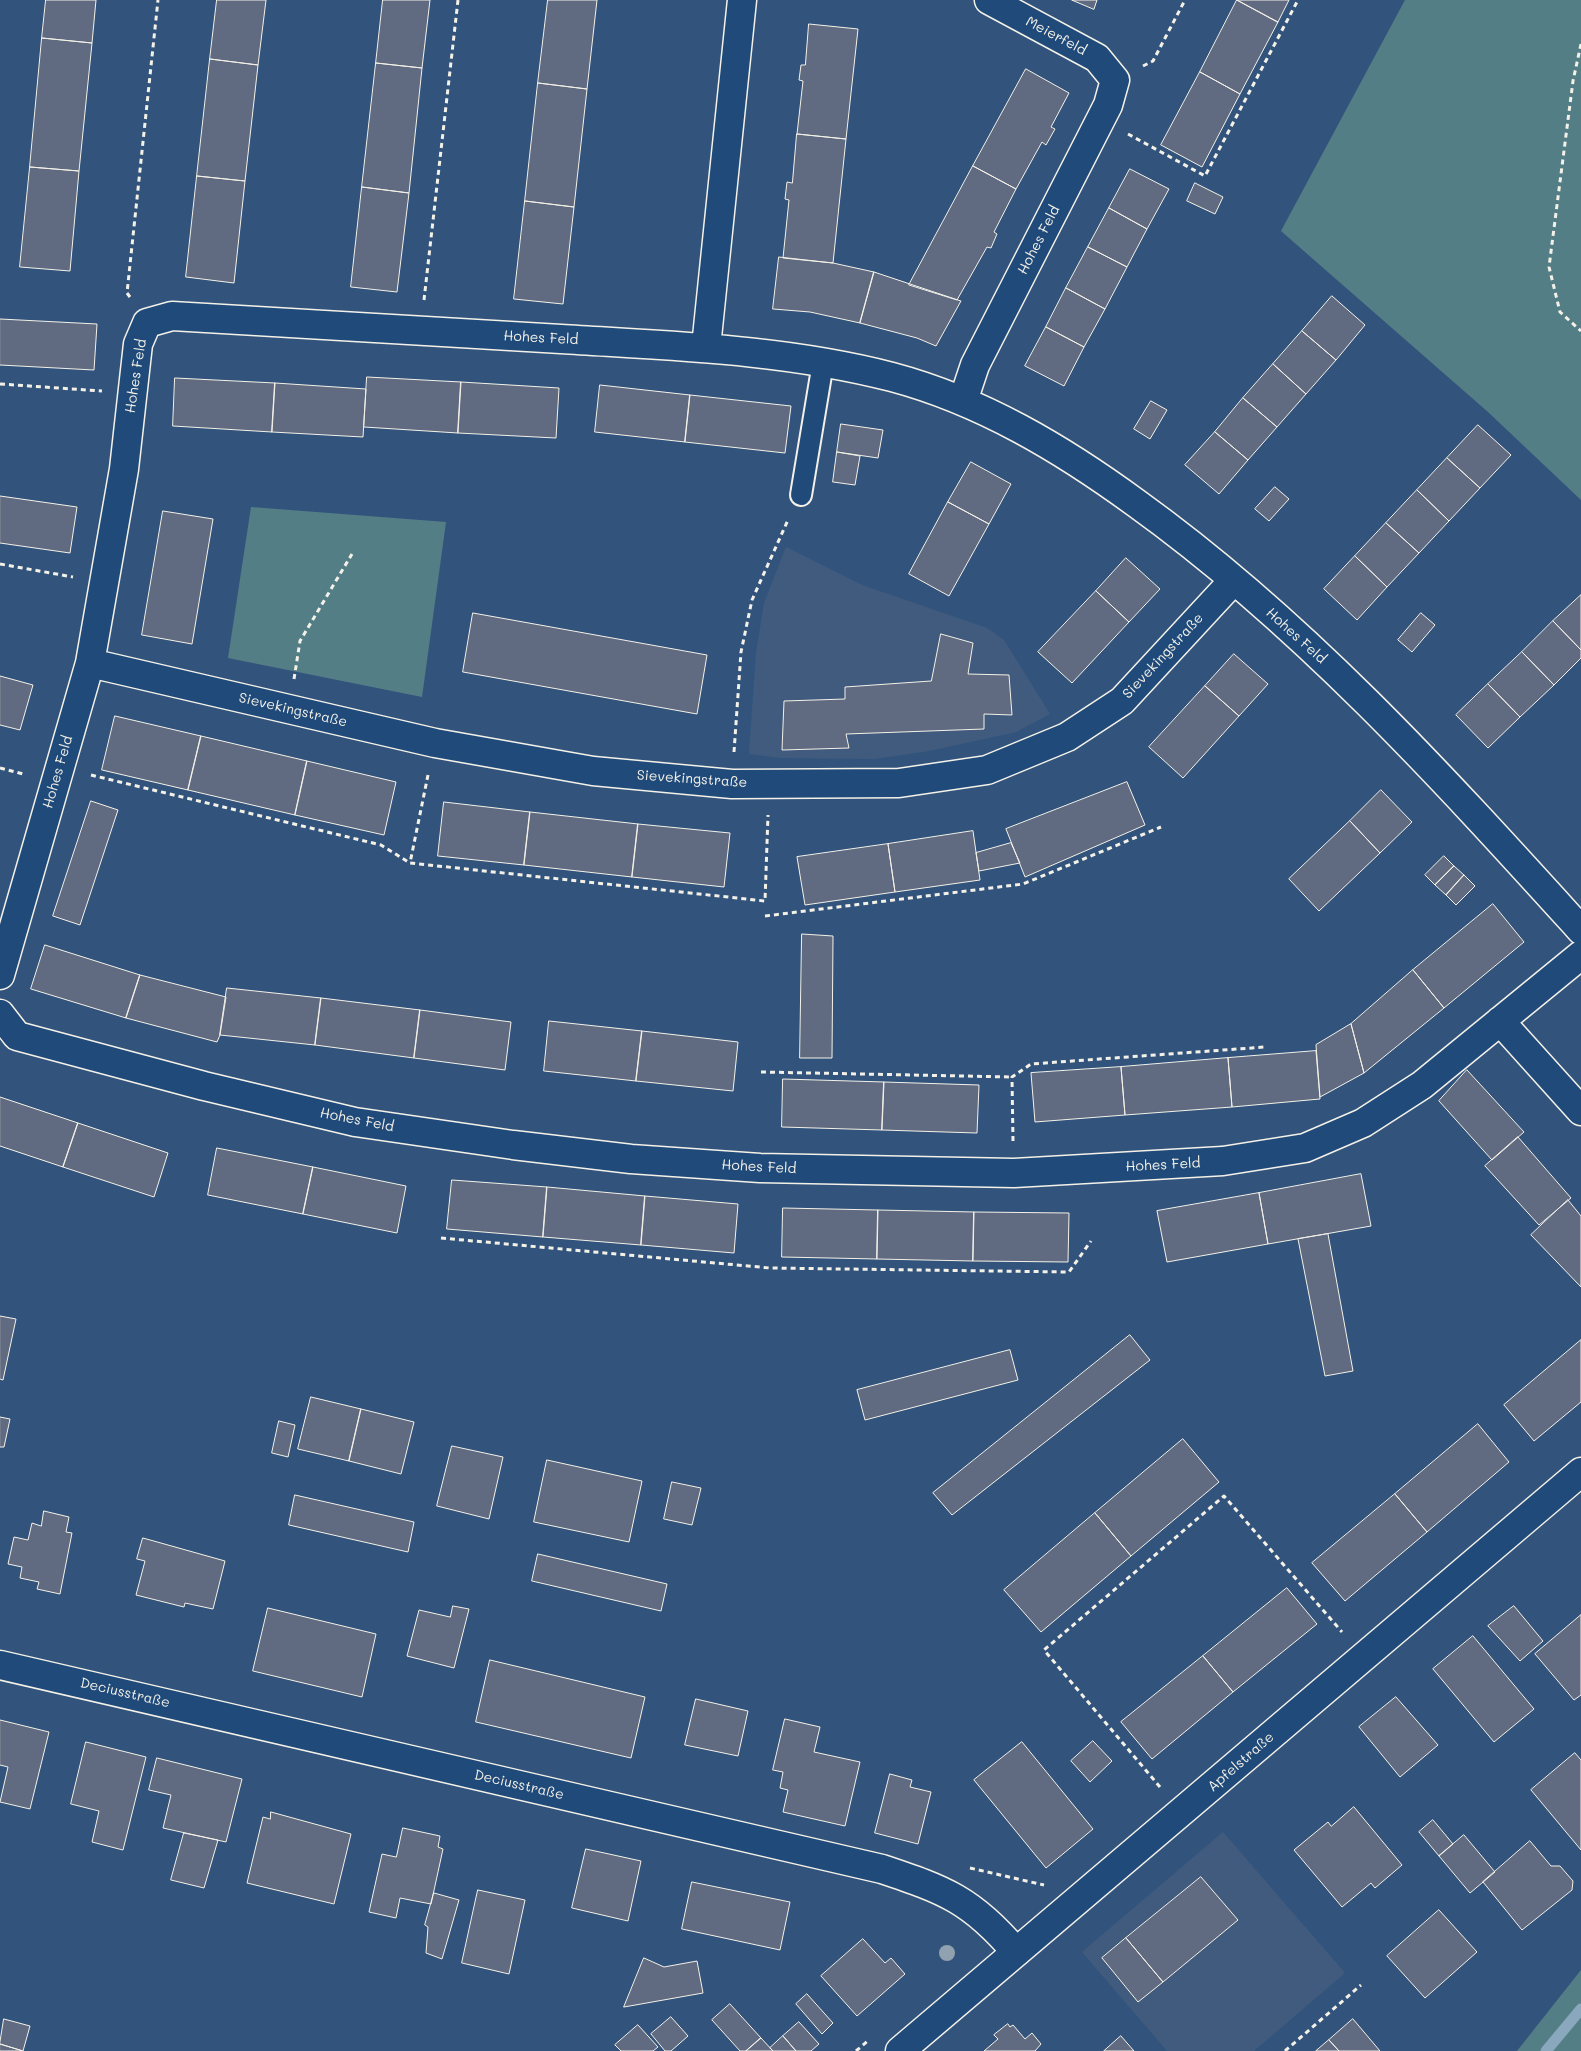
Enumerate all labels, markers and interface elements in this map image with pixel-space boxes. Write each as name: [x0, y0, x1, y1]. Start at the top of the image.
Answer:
street label: Meierfeld: [1023, 13, 1089, 59]
street label: Hohes Feld: [1014, 203, 1064, 277]
street label: Hohes Feld: [503, 328, 579, 348]
street label: Hohes Feld: [122, 338, 150, 414]
street label: Hohes Feld: [1263, 605, 1329, 667]
street label: Sievekingstraße: [1119, 610, 1207, 702]
street label: Sievekingstraße: [237, 689, 349, 731]
street label: Hohes Feld: [40, 734, 76, 810]
street label: Sievekingstraße: [636, 767, 748, 791]
street label: Hohes Feld: [319, 1105, 395, 1135]
street label: Hohes Feld: [1125, 1155, 1201, 1175]
street label: Hohes Feld: [721, 1157, 797, 1177]
street label: Deciusstraße: [79, 1675, 171, 1711]
street label: Apfelstraße: [1204, 1729, 1278, 1795]
street label: Deciusstraße: [473, 1767, 565, 1803]

